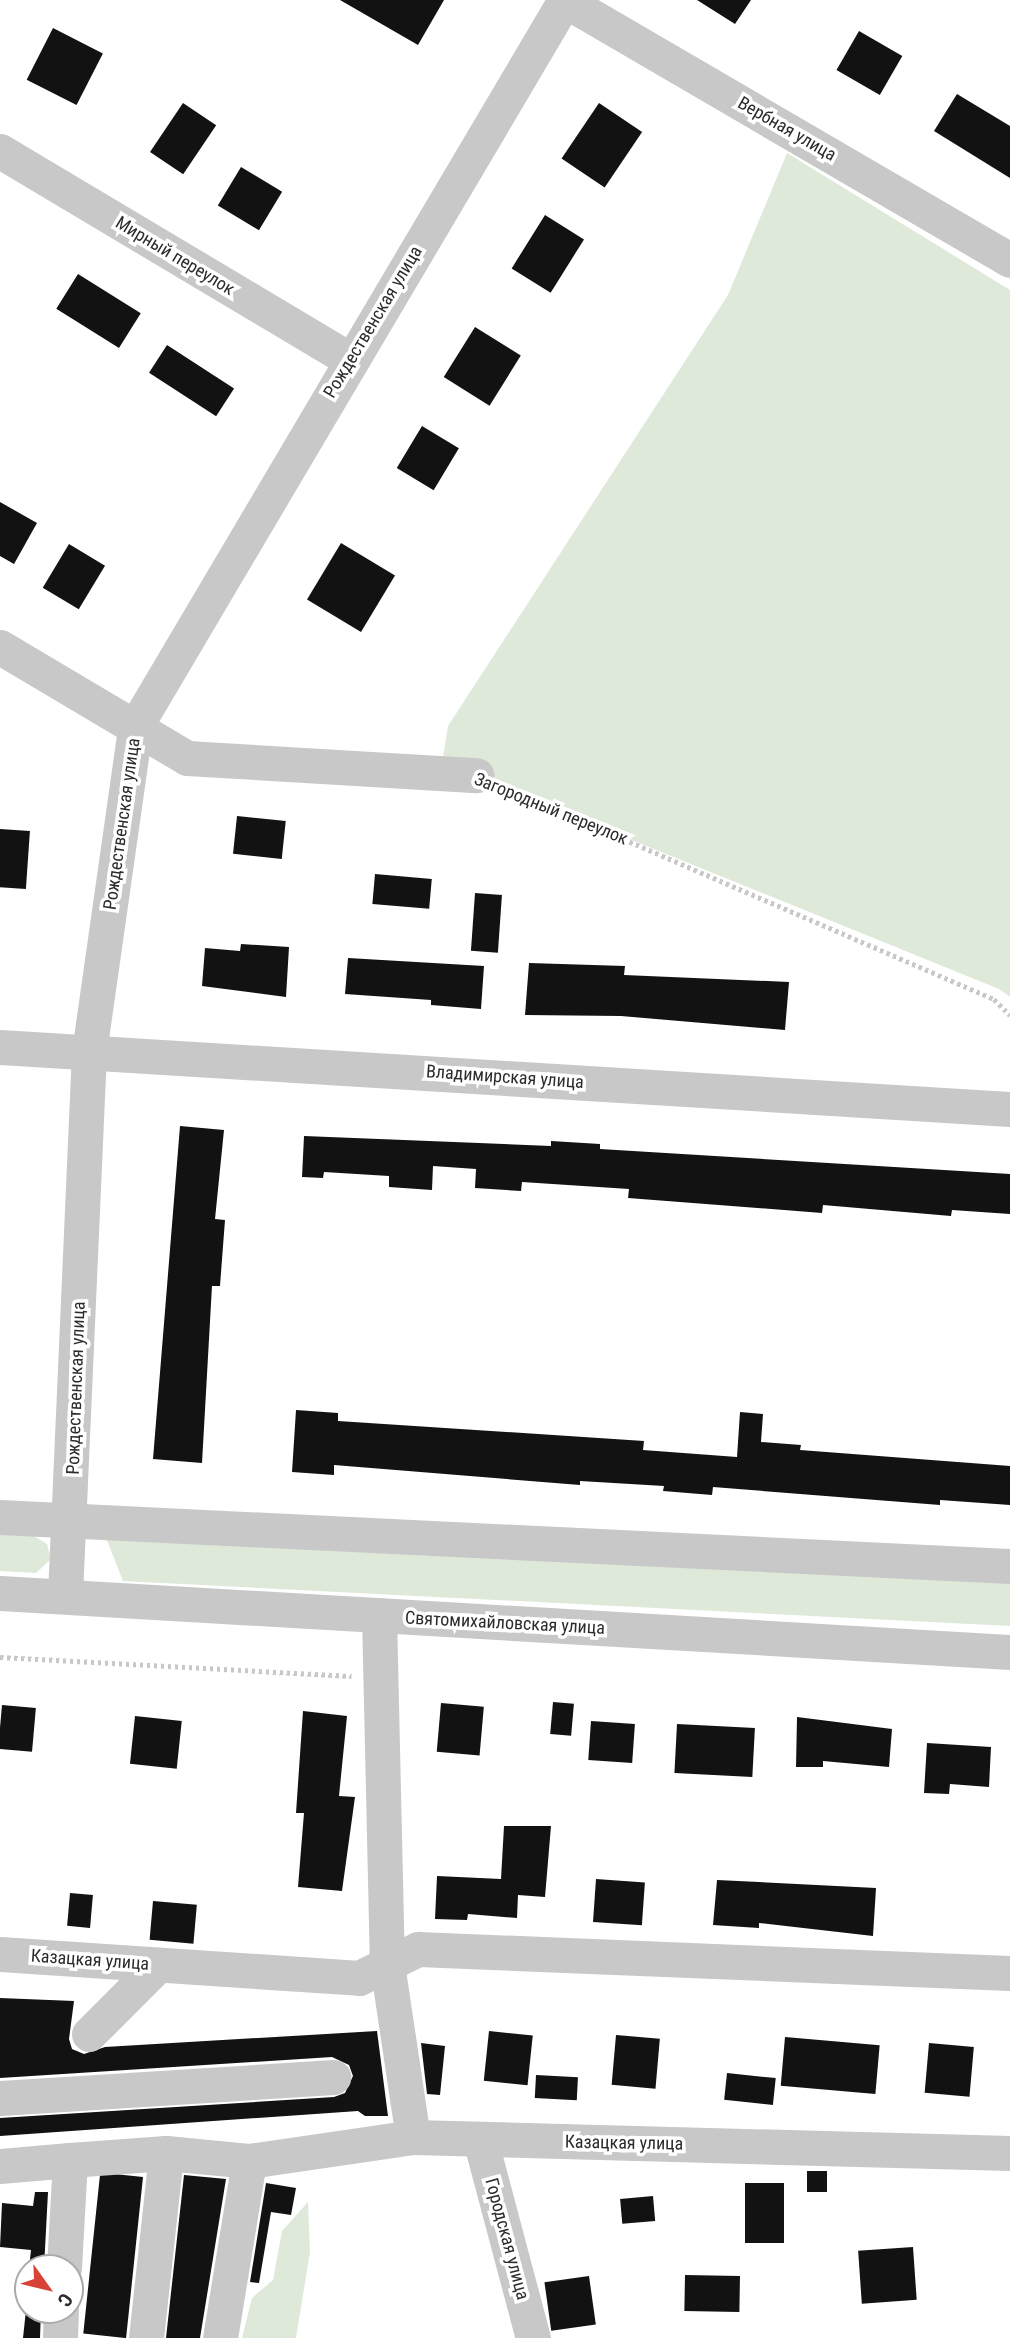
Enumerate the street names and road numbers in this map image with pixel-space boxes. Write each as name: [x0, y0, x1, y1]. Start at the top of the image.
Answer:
street label: Вербная улица: [734, 92, 840, 166]
street label: Мирный переулок: [112, 212, 238, 300]
street label: Рождественская улица: [319, 242, 427, 402]
street label: Рождественская улица: [99, 737, 145, 911]
street label: Загородный переулок: [471, 768, 631, 850]
street label: Владимирская улица: [425, 1061, 585, 1093]
street label: Рождественская улица: [62, 1301, 90, 1475]
street label: Святомихайловская улица: [405, 1607, 605, 1639]
street label: Казацкая улица: [30, 1945, 150, 1975]
street label: Казацкая улица: [565, 2131, 683, 2155]
street label: Городская улица: [480, 2176, 534, 2302]

